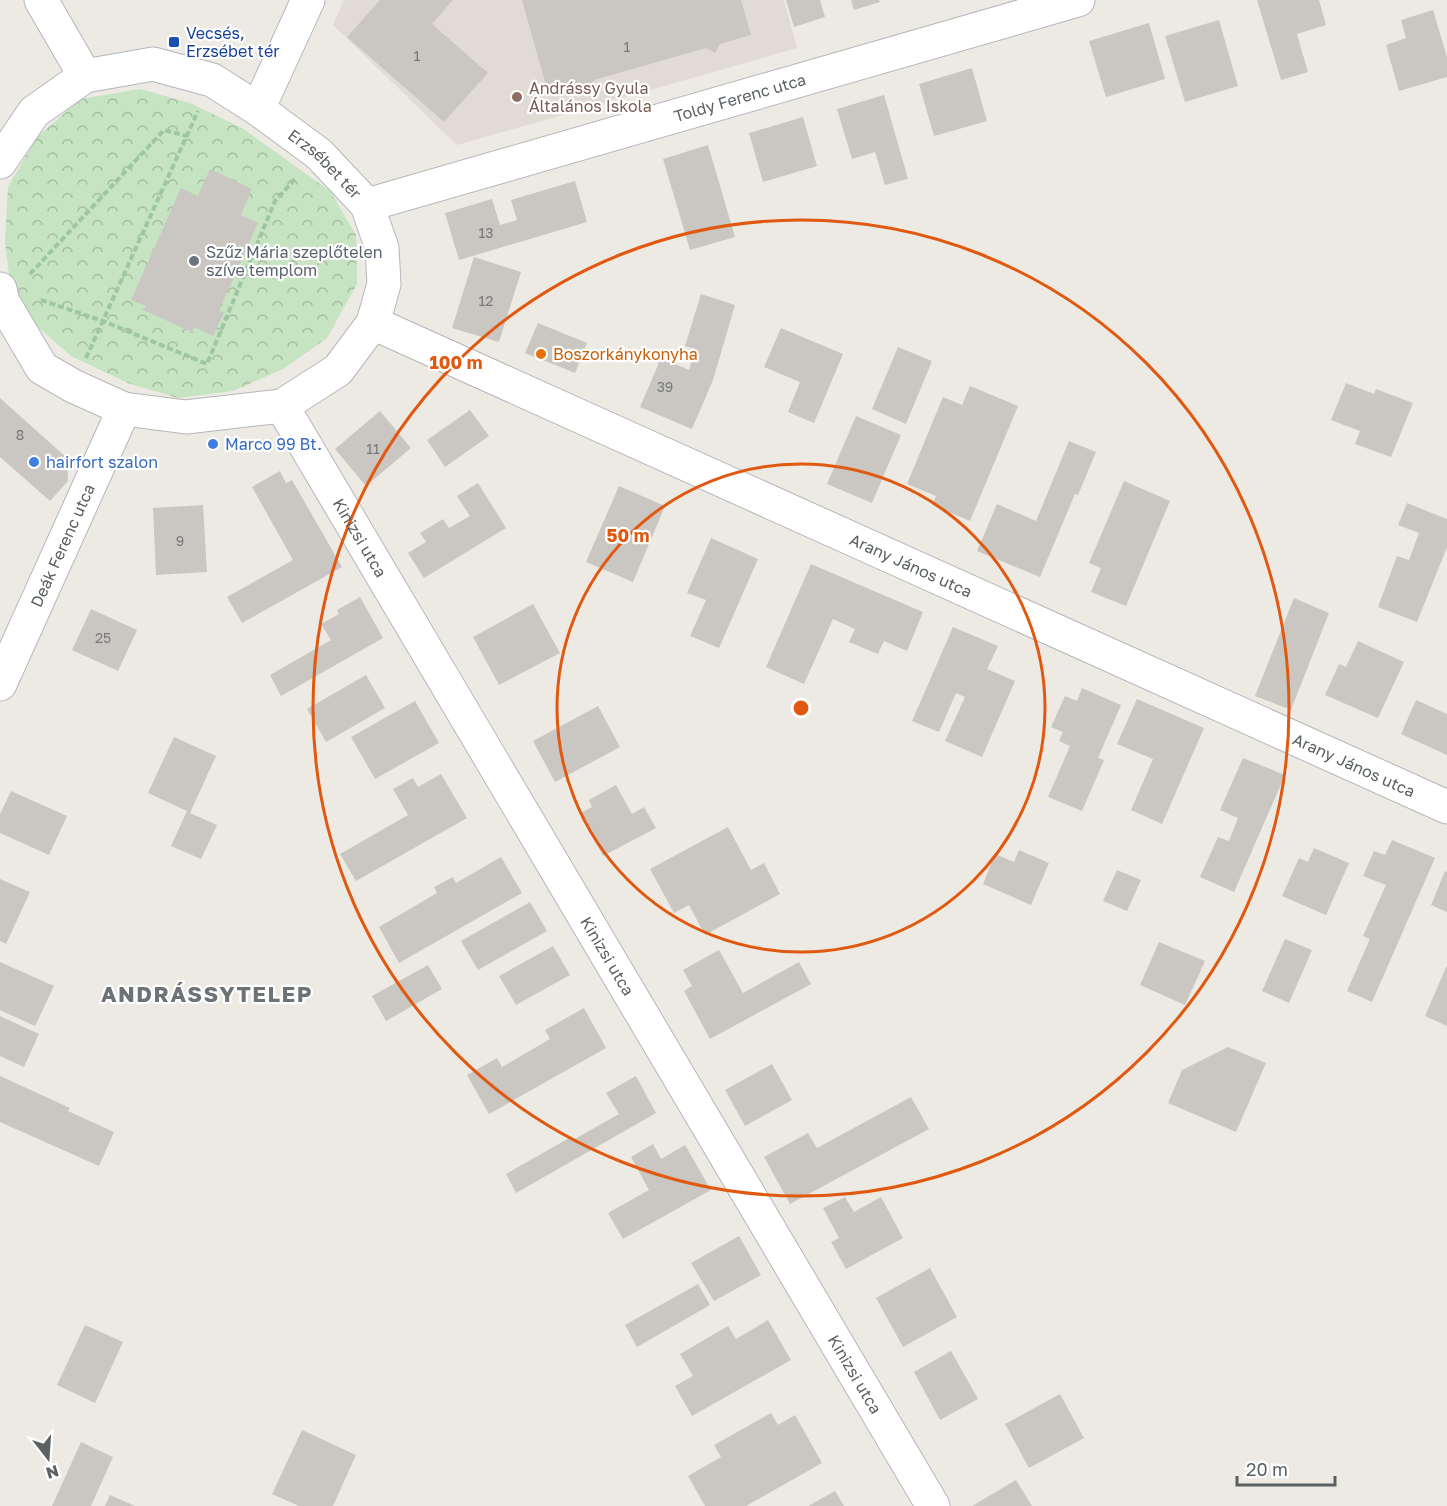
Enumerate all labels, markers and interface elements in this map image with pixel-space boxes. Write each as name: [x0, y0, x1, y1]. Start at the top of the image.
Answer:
place label: Vecsés, Erzsébet tér: [186, 23, 280, 61]
marker: Vecsés, Erzsébet tér: [167, 35, 181, 49]
house number: 1: [624, 38, 631, 55]
house number: 1: [414, 47, 421, 64]
street label: Toldy Ferenc utca: [672, 69, 808, 126]
place label: Andrássy Gyula Általános Iskola: [529, 78, 652, 116]
marker: Andrássy Gyula Általános Iskola: [510, 90, 524, 104]
street label: Erzsébet tér: [284, 125, 366, 203]
house number: 13: [479, 224, 493, 241]
place label: Szűz Mária szeplőtelen szíve templom: [206, 242, 383, 280]
marker: Szűz Mária szeplőtelen szíve templom: [187, 254, 201, 268]
house number: 12: [479, 292, 493, 309]
place label: Boszorkánykonyha: [553, 344, 698, 364]
marker: Boszorkánykonyha: [534, 347, 548, 361]
text: 100 m: [430, 351, 482, 373]
house number: 39: [657, 378, 673, 395]
house number: 8: [16, 426, 24, 443]
place label: Marco 99 Bt.: [225, 434, 322, 454]
marker: Marco 99 Bt.: [206, 437, 220, 451]
house number: 11: [366, 440, 380, 457]
place label: hairfort szalon: [46, 452, 158, 472]
marker: hairfort szalon: [27, 455, 41, 469]
street label: Deák Ferenc utca: [26, 481, 99, 610]
street label: Kinizsi utca: [329, 495, 391, 581]
text: 50 m: [607, 524, 649, 546]
street label: Arany János utca: [847, 529, 975, 602]
house number: 9: [176, 532, 184, 549]
house number: 25: [95, 629, 111, 646]
centre of rings: [791, 698, 811, 718]
street label: Arany János utca: [1290, 729, 1418, 801]
street label: Kinizsi utca: [576, 913, 639, 999]
district label: ANDRÁSSYTELEP: [101, 980, 313, 1007]
street label: Kinizsi utca: [824, 1331, 886, 1417]
north arrow: [18, 1428, 78, 1488]
scale bar: [1237, 1449, 1334, 1487]
text: 20 m: [1246, 1458, 1288, 1480]
text: N: [44, 1461, 61, 1484]

